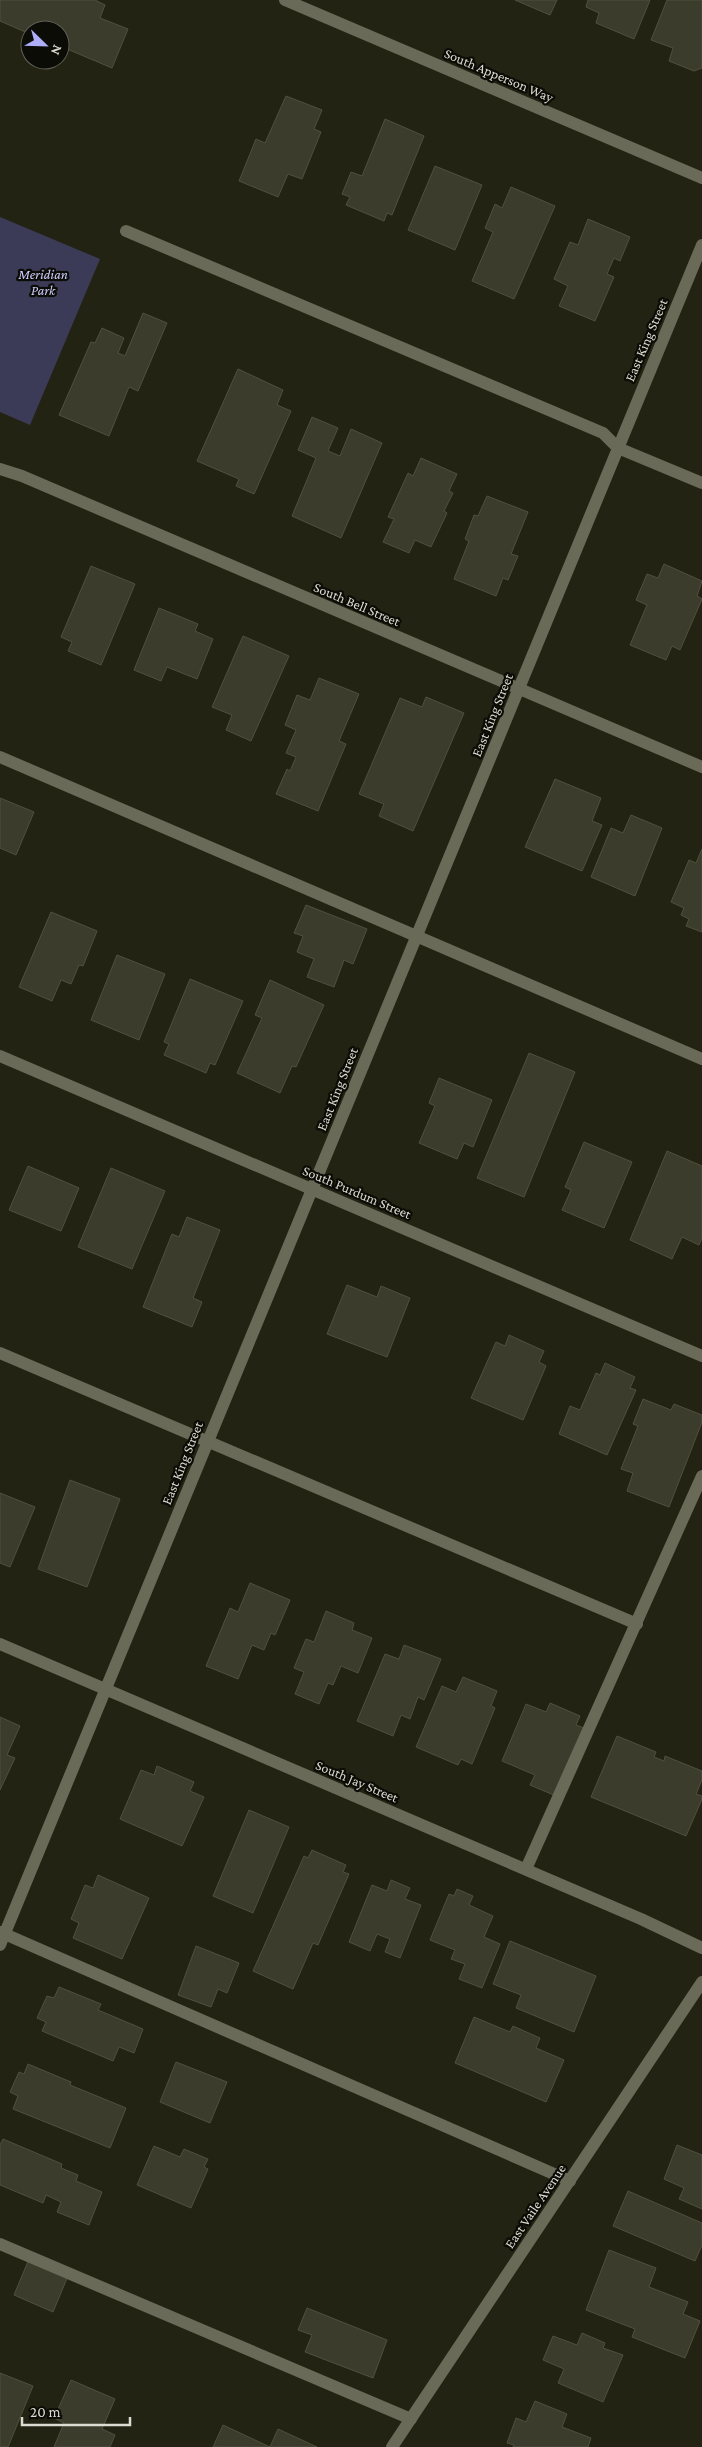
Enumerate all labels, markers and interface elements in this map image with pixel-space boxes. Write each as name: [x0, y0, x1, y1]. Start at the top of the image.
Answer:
north arrow: [20, 20, 70, 70]
text: N: [48, 43, 66, 58]
street label: South Apperson Way: [442, 45, 556, 105]
park label: Meridian Park: [17, 266, 68, 298]
street label: East King Street: [621, 296, 671, 384]
street label: South Bell Street: [311, 579, 403, 630]
street label: East King Street: [468, 671, 516, 759]
street label: East King Street: [313, 1045, 361, 1133]
street label: South Purdum Street: [300, 1162, 414, 1222]
street label: East King Street: [158, 1419, 206, 1507]
street label: South Jay Street: [313, 1756, 401, 1806]
street label: East Vaile Avenue: [501, 2161, 569, 2251]
scale bar: [22, 2394, 130, 2426]
text: 20 m: [30, 2404, 61, 2420]

